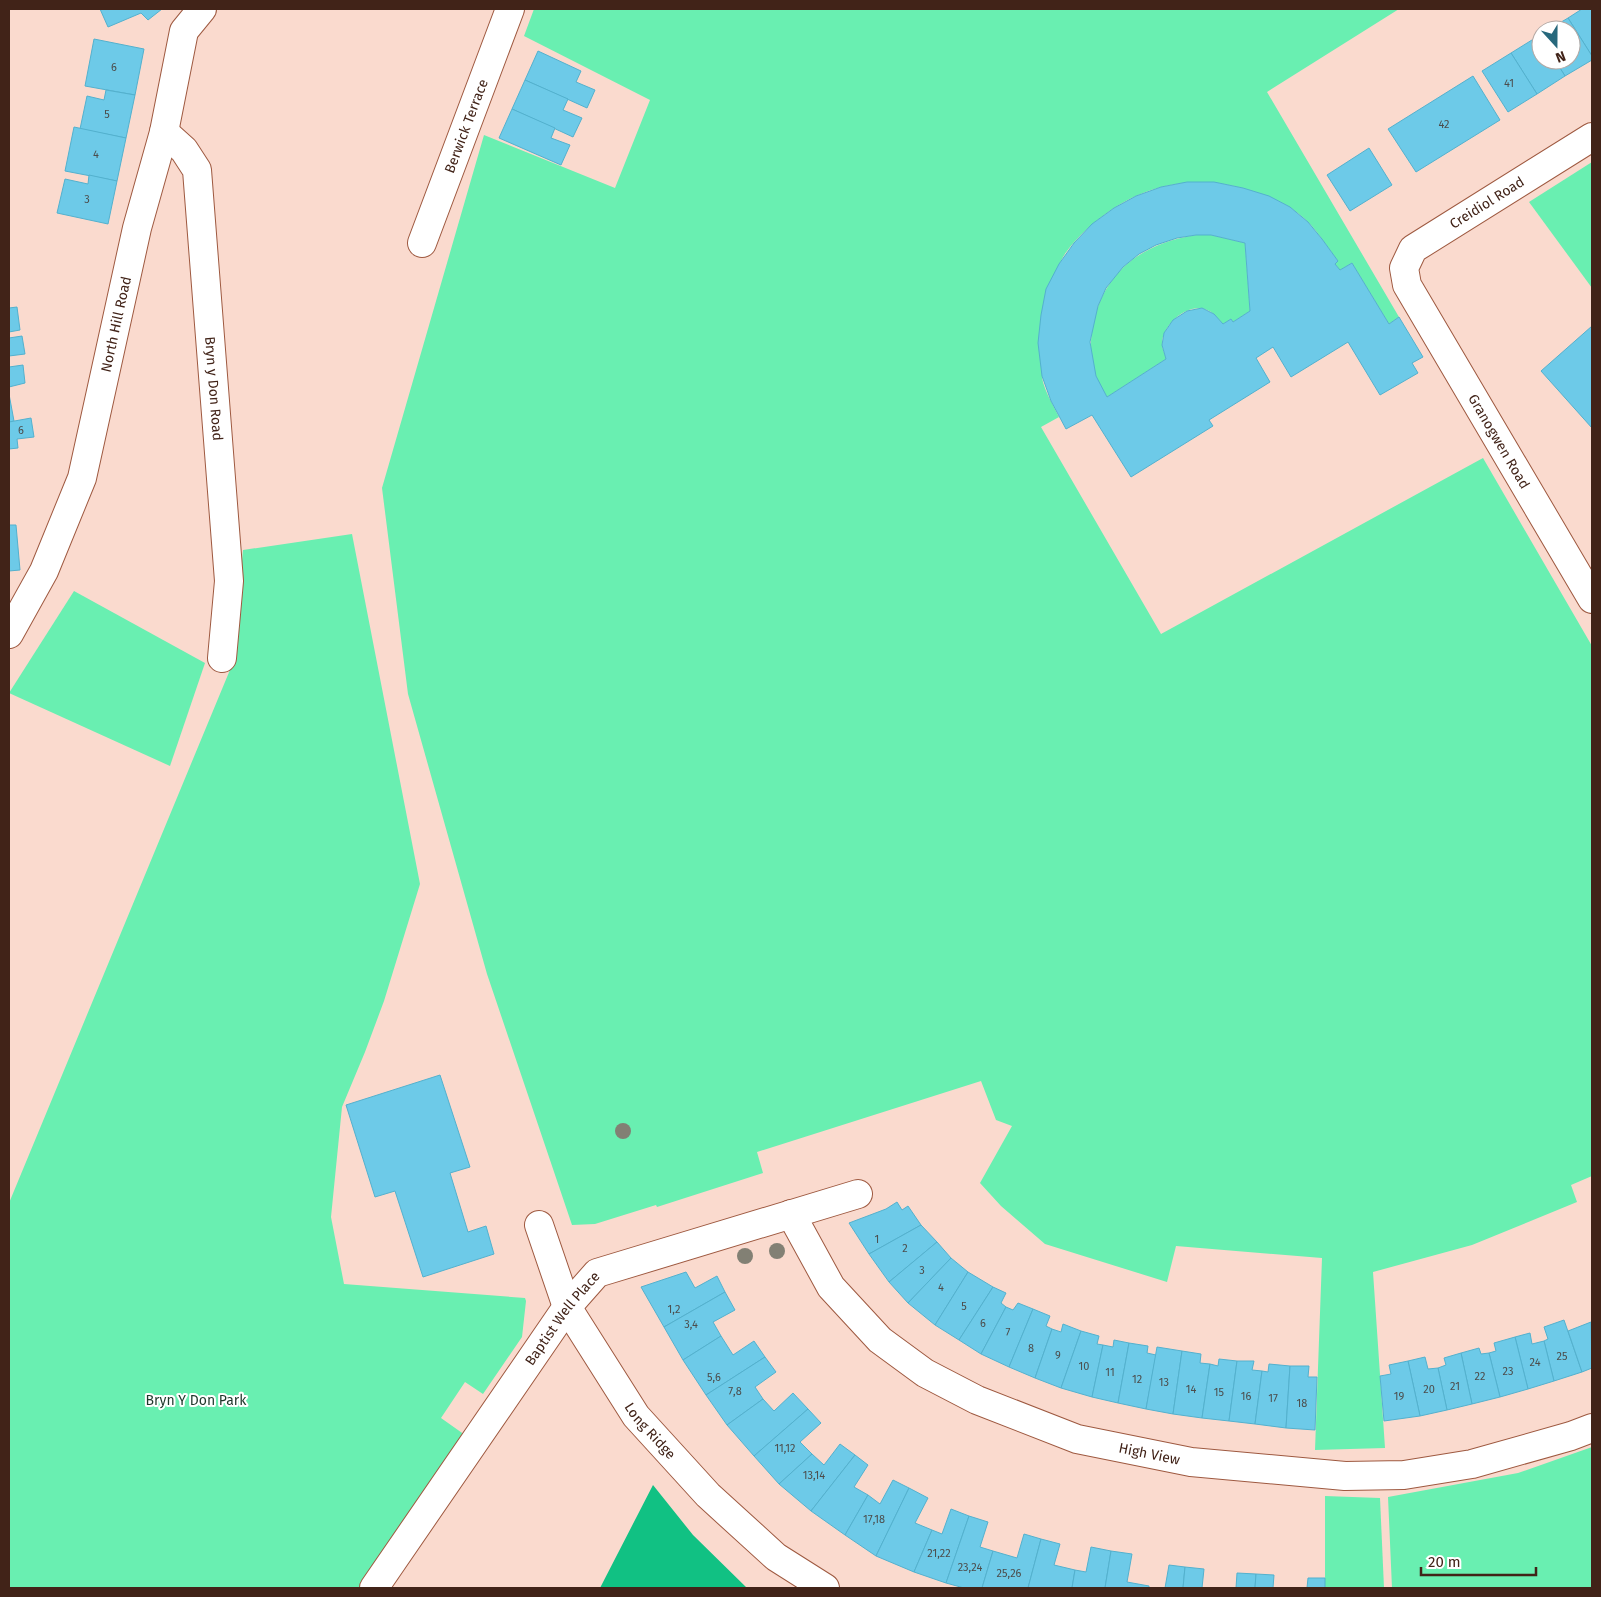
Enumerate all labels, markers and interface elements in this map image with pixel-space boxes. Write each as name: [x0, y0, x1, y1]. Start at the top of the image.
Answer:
north arrow: [1531, 20, 1581, 70]
text: N: [1553, 47, 1568, 66]
house number: 6: [111, 61, 117, 74]
street label: Berwick Terrace: [441, 77, 491, 175]
house number: 41: [1504, 77, 1514, 90]
house number: 5: [104, 108, 110, 121]
house number: 42: [1438, 118, 1450, 131]
house number: 4: [93, 148, 99, 161]
street label: Creidiol Road: [1447, 173, 1527, 233]
house number: 3: [84, 193, 90, 206]
street label: North Hill Road: [97, 275, 135, 374]
street label: Bryn y Don Road: [201, 336, 227, 441]
street label: Granogwen Road: [1465, 391, 1534, 492]
house number: 6: [18, 424, 24, 437]
house number: 1: [875, 1233, 879, 1246]
house number: 2: [902, 1242, 908, 1255]
house number: 3: [919, 1264, 925, 1277]
street label: Baptist Well Place: [521, 1268, 603, 1368]
house number: 4: [938, 1281, 944, 1294]
house number: 5: [961, 1300, 967, 1313]
house number: 1,2: [668, 1303, 680, 1316]
house number: 6: [980, 1317, 986, 1330]
house number: 3,4: [684, 1318, 698, 1331]
house number: 7: [1006, 1326, 1011, 1339]
house number: 8: [1028, 1342, 1034, 1355]
house number: 9: [1055, 1349, 1061, 1362]
house number: 25: [1557, 1350, 1568, 1363]
house number: 24: [1530, 1356, 1541, 1369]
house number: 10: [1079, 1360, 1089, 1373]
house number: 23: [1503, 1365, 1513, 1378]
house number: 11: [1105, 1366, 1115, 1379]
house number: 22: [1475, 1370, 1485, 1383]
house number: 5,6: [707, 1371, 721, 1384]
house number: 12: [1132, 1373, 1142, 1386]
house number: 13: [1159, 1376, 1169, 1389]
house number: 21: [1450, 1380, 1460, 1393]
house number: 14: [1186, 1383, 1196, 1396]
house number: 20: [1423, 1383, 1435, 1396]
house number: 7,8: [728, 1385, 742, 1398]
house number: 15: [1214, 1386, 1225, 1399]
house number: 16: [1241, 1390, 1251, 1403]
house number: 19: [1394, 1390, 1404, 1403]
park label: Bryn Y Don Park: [146, 1392, 247, 1409]
house number: 17: [1268, 1392, 1278, 1405]
house number: 18: [1297, 1397, 1307, 1410]
street label: Long Ridge: [621, 1399, 679, 1462]
street label: High View: [1117, 1439, 1182, 1468]
house number: 11,12: [774, 1442, 796, 1455]
house number: 13,14: [803, 1469, 825, 1482]
house number: 17,18: [863, 1513, 885, 1526]
scale bar: [1421, 1544, 1536, 1576]
house number: 21,22: [927, 1547, 951, 1560]
text: 20 m: [1428, 1553, 1461, 1571]
house number: 23,24: [958, 1561, 982, 1574]
house number: 25,26: [997, 1567, 1022, 1580]

